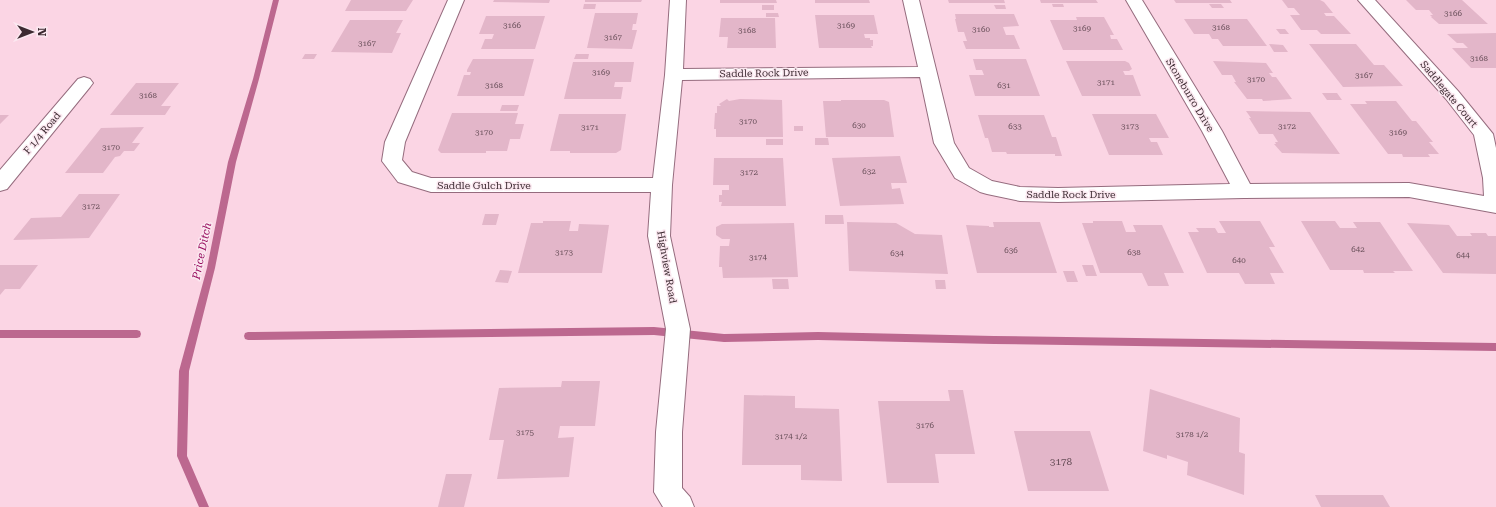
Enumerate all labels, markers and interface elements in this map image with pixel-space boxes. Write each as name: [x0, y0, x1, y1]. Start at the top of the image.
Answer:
house number: 3166: [1444, 9, 1462, 18]
north arrow: [12, 12, 52, 52]
house number: 3166: [503, 21, 521, 30]
house number: 3169: [837, 21, 855, 30]
house number: 3168: [1212, 23, 1230, 32]
house number: 3169: [1073, 24, 1091, 33]
house number: 3160: [972, 25, 990, 34]
house number: 3168: [738, 26, 756, 35]
text: N: [35, 28, 48, 37]
house number: 3167: [604, 33, 622, 42]
house number: 3167: [358, 39, 376, 48]
house number: 3168: [1470, 54, 1488, 63]
street label: Stoneburro Drive: [1164, 56, 1216, 134]
street label: Saddlegate Court: [1418, 59, 1480, 130]
street label: Saddle Rock Drive: [719, 67, 809, 79]
house number: 3169: [592, 68, 610, 77]
house number: 3167: [1355, 71, 1373, 80]
house number: 3170: [1247, 75, 1265, 84]
house number: 3171: [1097, 78, 1115, 87]
house number: 3168: [485, 81, 503, 90]
house number: 631: [997, 81, 1011, 90]
house number: 3168: [139, 91, 157, 100]
street label: F 1/4 Road: [21, 109, 63, 156]
house number: 3170: [739, 117, 757, 126]
house number: 630: [852, 121, 866, 130]
house number: 633: [1008, 122, 1022, 131]
house number: 3173: [1121, 122, 1139, 131]
house number: 3172: [1278, 122, 1296, 131]
house number: 3171: [581, 123, 599, 132]
house number: 3170: [475, 128, 493, 137]
house number: 3169: [1389, 128, 1407, 137]
house number: 3170: [102, 143, 120, 152]
house number: 632: [862, 167, 876, 176]
house number: 3172: [740, 168, 758, 177]
street label: Saddle Gulch Drive: [437, 180, 531, 191]
street label: Saddle Rock Drive: [1026, 189, 1116, 200]
house number: 3172: [82, 202, 100, 211]
water label: Price Ditch: [189, 221, 214, 282]
street label: Highview Road: [655, 230, 679, 305]
house number: 642: [1351, 245, 1365, 254]
house number: 636: [1004, 246, 1018, 255]
house number: 3173: [555, 248, 573, 257]
house number: 638: [1127, 248, 1141, 257]
house number: 634: [890, 249, 904, 258]
house number: 644: [1456, 251, 1470, 260]
house number: 3174: [749, 253, 767, 262]
house number: 640: [1232, 256, 1246, 265]
house number: 3176: [916, 421, 934, 430]
house number: 3175: [516, 428, 534, 437]
house number: 3178 1/2: [1176, 430, 1209, 439]
house number: 3174 1/2: [775, 432, 808, 441]
house number: 3178: [1050, 456, 1073, 467]

